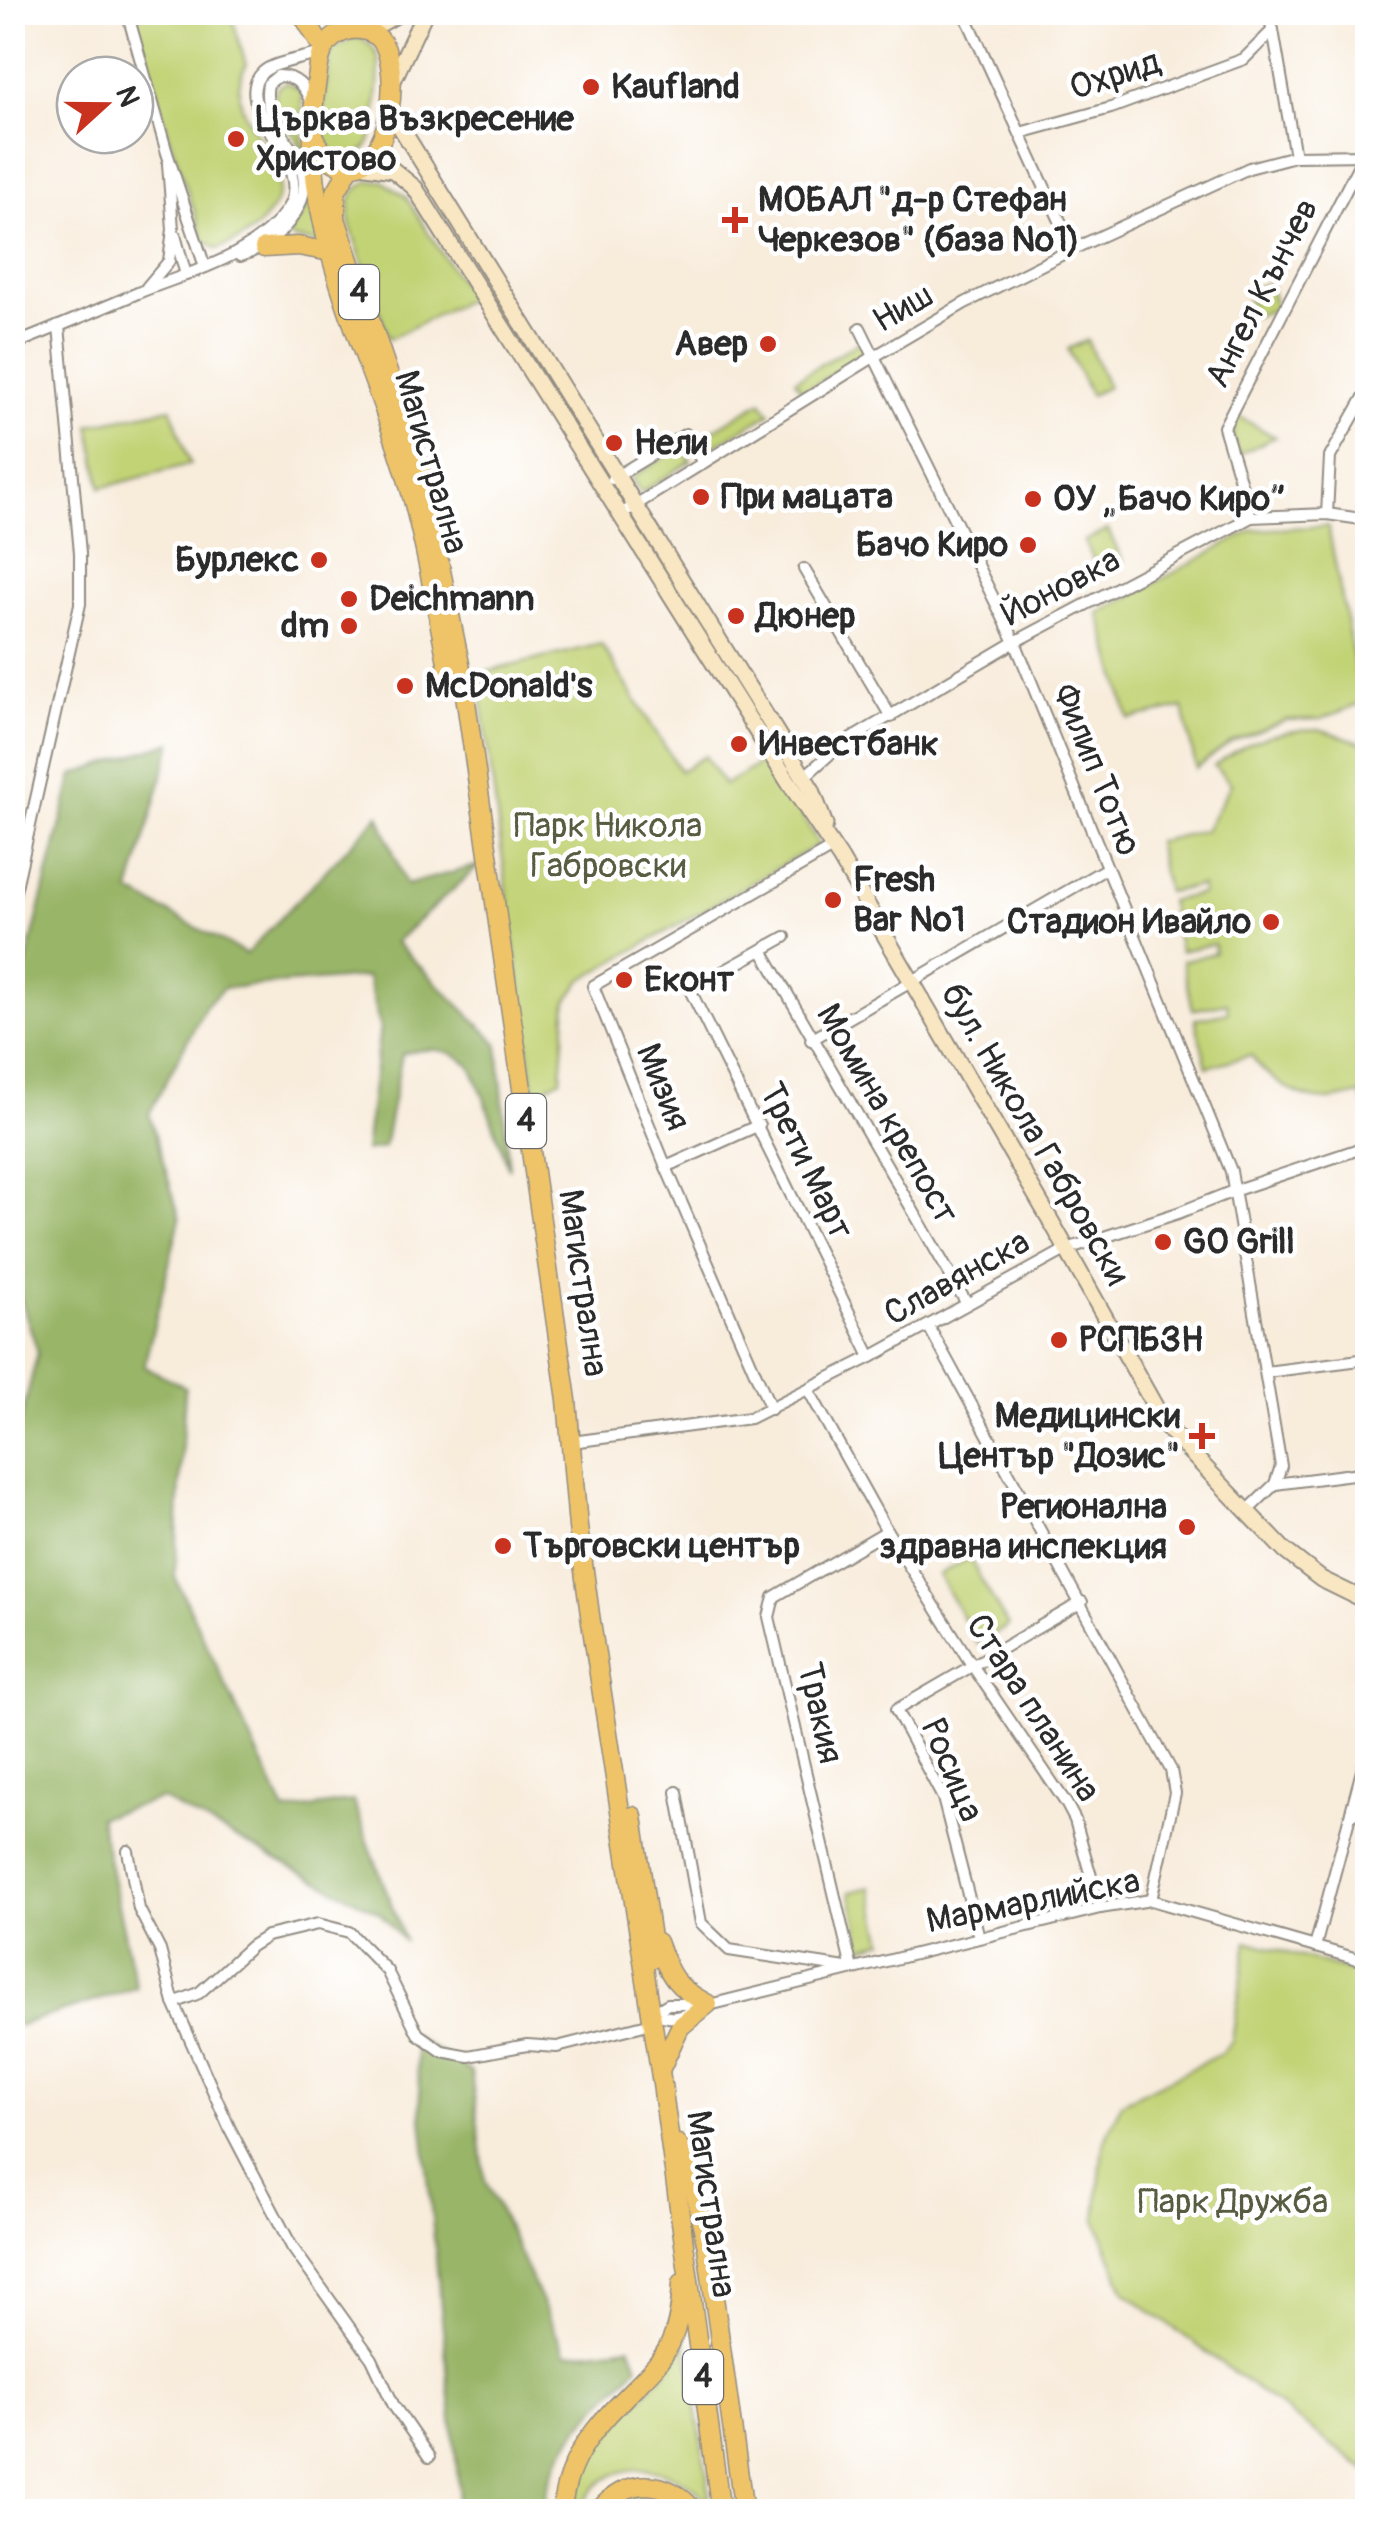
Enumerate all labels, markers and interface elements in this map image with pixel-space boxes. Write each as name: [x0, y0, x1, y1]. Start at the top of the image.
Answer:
street label: Охрид: [1064, 40, 1166, 110]
north arrow: [55, 55, 155, 155]
place label: Kaufland: [611, 65, 740, 109]
marker: Kaufland: [580, 76, 602, 98]
text: N: [107, 81, 147, 112]
place label: Църква Възкресение Христово: [256, 97, 574, 181]
marker: Църква Възкресение Христово: [225, 128, 247, 150]
place label: МОБАЛ "д-р Стефан Черкезов" (база №1): [758, 178, 1079, 262]
street label: Ангел Кънчев: [1195, 191, 1329, 395]
marker: МОБАЛ "д-р Стефан Черкезов" (база №1): [722, 207, 748, 233]
road number: 4: [339, 265, 379, 319]
street label: Ниш: [865, 273, 941, 343]
place label: Авер: [674, 322, 748, 366]
marker: Авер: [757, 333, 779, 355]
street label: Магистрална: [384, 365, 478, 559]
place label: Нели: [634, 421, 708, 465]
marker: Нели: [603, 432, 625, 454]
place label: При мацата: [721, 475, 893, 519]
place label: ОУ „Бачо Киро”: [1053, 477, 1285, 521]
marker: При мацата: [690, 486, 712, 508]
marker: ОУ „Бачо Киро”: [1022, 488, 1044, 510]
place label: Бачо Киро: [856, 523, 1008, 567]
marker: Бачо Киро: [1017, 534, 1039, 556]
place label: Бурлекс: [175, 538, 299, 582]
street label: Йоновка: [994, 538, 1128, 636]
marker: Бурлекс: [308, 549, 330, 571]
place label: Deichmann: [369, 577, 535, 621]
marker: Deichmann: [338, 588, 360, 610]
place label: Дюнер: [754, 594, 856, 638]
place label: dm: [281, 604, 329, 648]
marker: Дюнер: [725, 605, 747, 627]
marker: dm: [338, 615, 360, 637]
place label: McDonald's: [425, 664, 593, 708]
marker: McDonald's: [394, 675, 416, 697]
street label: Филип Тотю: [1043, 678, 1151, 862]
place label: Инвестбанк: [759, 722, 938, 766]
marker: Инвестбанк: [728, 733, 750, 755]
park label: Парк Никола Габровски: [514, 804, 702, 888]
place label: Fresh Bar №1: [853, 858, 965, 942]
marker: Fresh Bar №1: [822, 889, 844, 911]
place label: Стадион Ивайло: [1007, 900, 1251, 944]
marker: Стадион Ивайло: [1260, 911, 1282, 933]
place label: Еконт: [644, 958, 735, 1002]
marker: Еконт: [613, 969, 635, 991]
street label: бул. Никола Габровски: [931, 975, 1139, 1293]
street label: Момина крепост: [806, 996, 968, 1232]
street label: Мизия: [626, 1037, 700, 1137]
street label: Трети Март: [749, 1075, 863, 1247]
road number: 4: [506, 1094, 546, 1148]
street label: Магистрална: [548, 1187, 618, 1379]
street label: Славянска: [877, 1220, 1037, 1336]
place label: GO Grill: [1183, 1220, 1295, 1264]
marker: GO Grill: [1152, 1231, 1174, 1253]
place label: РСПБЗН: [1079, 1318, 1203, 1362]
marker: РСПБЗН: [1048, 1329, 1070, 1351]
place label: Медицински Център "Дозис": [939, 1394, 1180, 1478]
marker: Медицински Център "Дозис": [1189, 1423, 1215, 1449]
place label: Регионална здравна инспекция: [880, 1485, 1167, 1569]
marker: Регионална здравна инспекция: [1176, 1516, 1198, 1538]
place label: Търговски център: [523, 1524, 800, 1568]
marker: Търговски център: [492, 1535, 514, 1557]
street label: Стара планина: [956, 1606, 1110, 1810]
street label: Тракия: [787, 1658, 853, 1768]
street label: Росица: [911, 1712, 993, 1828]
street label: Мармарлийска: [922, 1859, 1144, 1943]
street label: Магистрална: [676, 2108, 746, 2300]
park label: Парк Дружба: [1138, 2180, 1328, 2224]
road number: 4: [683, 2350, 723, 2404]

